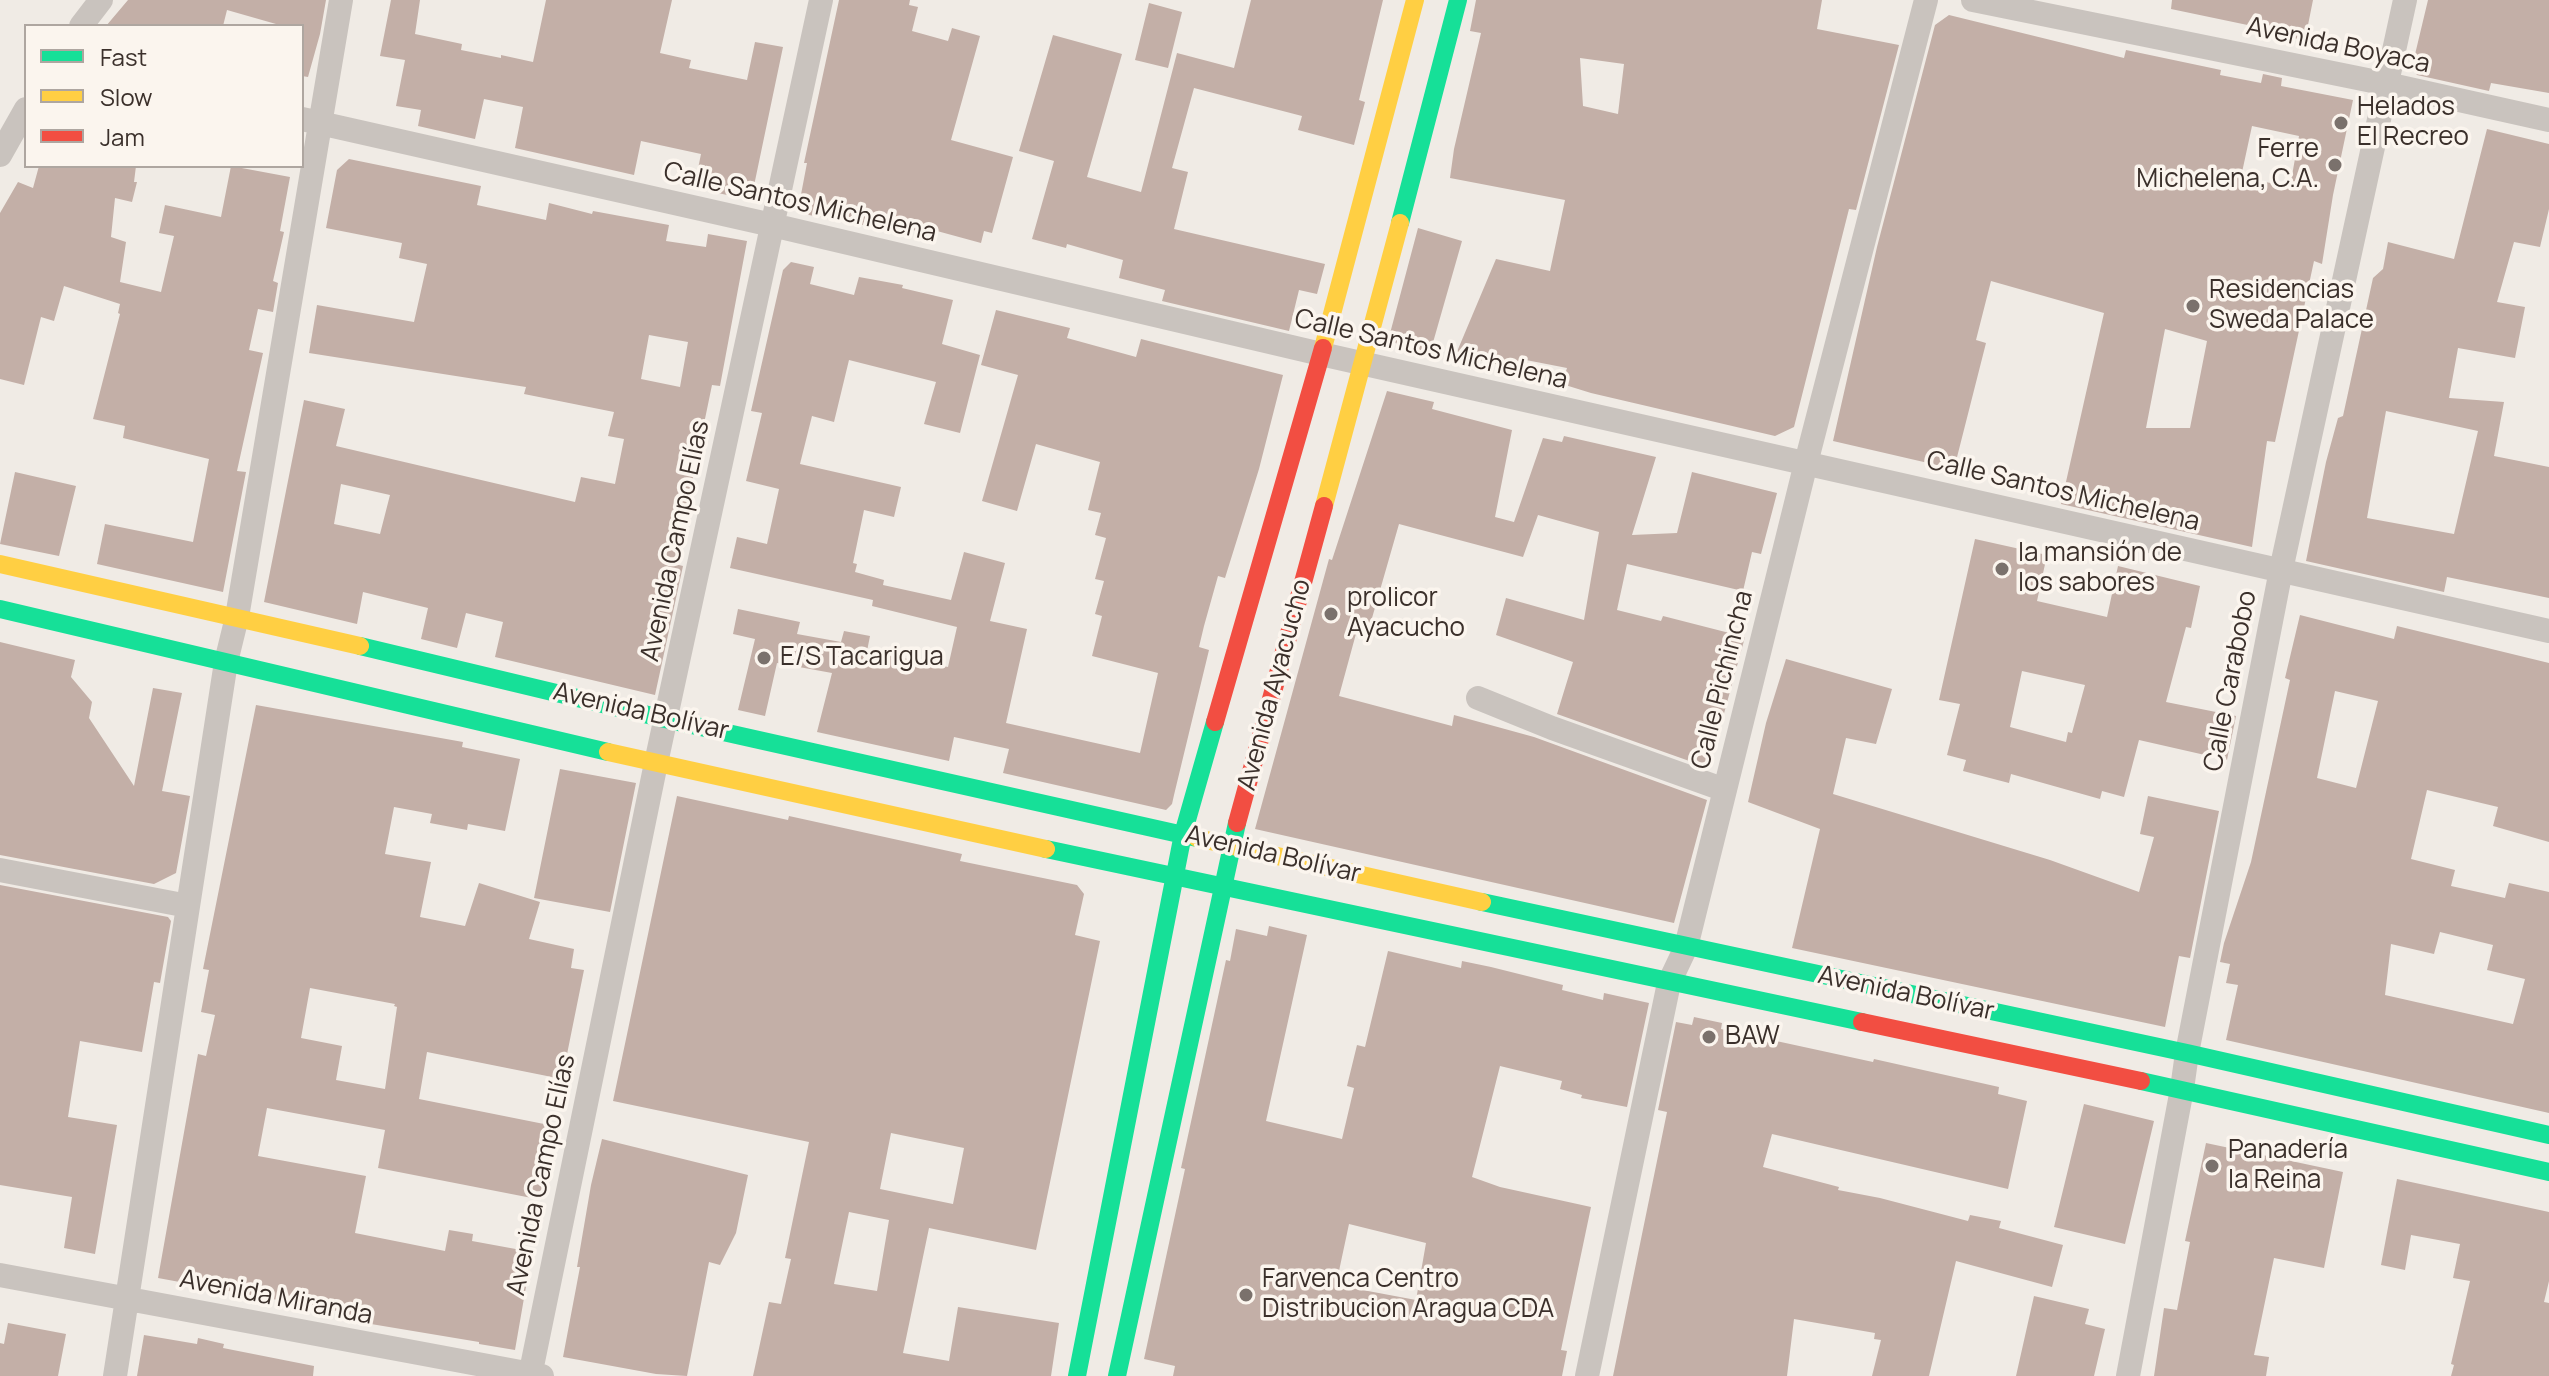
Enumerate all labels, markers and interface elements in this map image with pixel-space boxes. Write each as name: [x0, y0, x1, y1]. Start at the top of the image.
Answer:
street label: Avenida Boyaca: [2243, 11, 2433, 81]
legend: [24, 24, 304, 168]
text: Fast: [100, 40, 147, 73]
text: Slow: [100, 80, 153, 113]
place label: Helados El Recreo: [2357, 92, 2469, 154]
marker: Helados El Recreo: [2332, 114, 2350, 132]
text: Jam: [100, 120, 145, 153]
place label: Ferre Michelena, C.A.: [2136, 134, 2319, 196]
street label: Calle Santos Michelena: [660, 156, 940, 250]
marker: Ferre Michelena, C.A.: [2326, 156, 2344, 174]
place label: Residencias Sweda Palace: [2209, 275, 2374, 336]
marker: Residencias Sweda Palace: [2184, 297, 2202, 315]
street label: Calle Santos Michelena: [1291, 303, 1571, 397]
street label: Avenida Campo Elías: [635, 418, 717, 664]
street label: Calle Santos Michelena: [1923, 445, 2203, 539]
place label: la mansión de los sabores: [2018, 538, 2182, 600]
marker: la mansión de los sabores: [1993, 560, 2011, 578]
street label: Avenida Ayacucho: [1232, 576, 1318, 794]
place label: prolicor Ayacucho: [1347, 583, 1465, 644]
street label: Calle Pichincha: [1686, 587, 1760, 773]
street label: Calle Carabobo: [2198, 588, 2264, 774]
marker: prolicor Ayacucho: [1322, 605, 1340, 623]
place label: E/S Tacarigua: [780, 642, 944, 674]
marker: E/S Tacarigua: [755, 649, 773, 667]
street label: Avenida Bolívar: [550, 677, 732, 747]
street label: Avenida Bolívar: [1182, 820, 1364, 890]
street label: Avenida Bolívar: [1815, 960, 1997, 1028]
place label: BAW: [1725, 1021, 1780, 1053]
marker: BAW: [1700, 1028, 1718, 1046]
street label: Avenida Campo Elías: [501, 1052, 583, 1298]
place label: Panadería la Reina: [2228, 1135, 2348, 1196]
marker: Panadería la Reina: [2203, 1157, 2221, 1175]
street label: Avenida Miranda: [177, 1264, 375, 1332]
place label: Farvenca Centro Distribucion Aragua CDA: [1262, 1264, 1554, 1326]
marker: Farvenca Centro Distribucion Aragua CDA: [1237, 1286, 1255, 1304]

